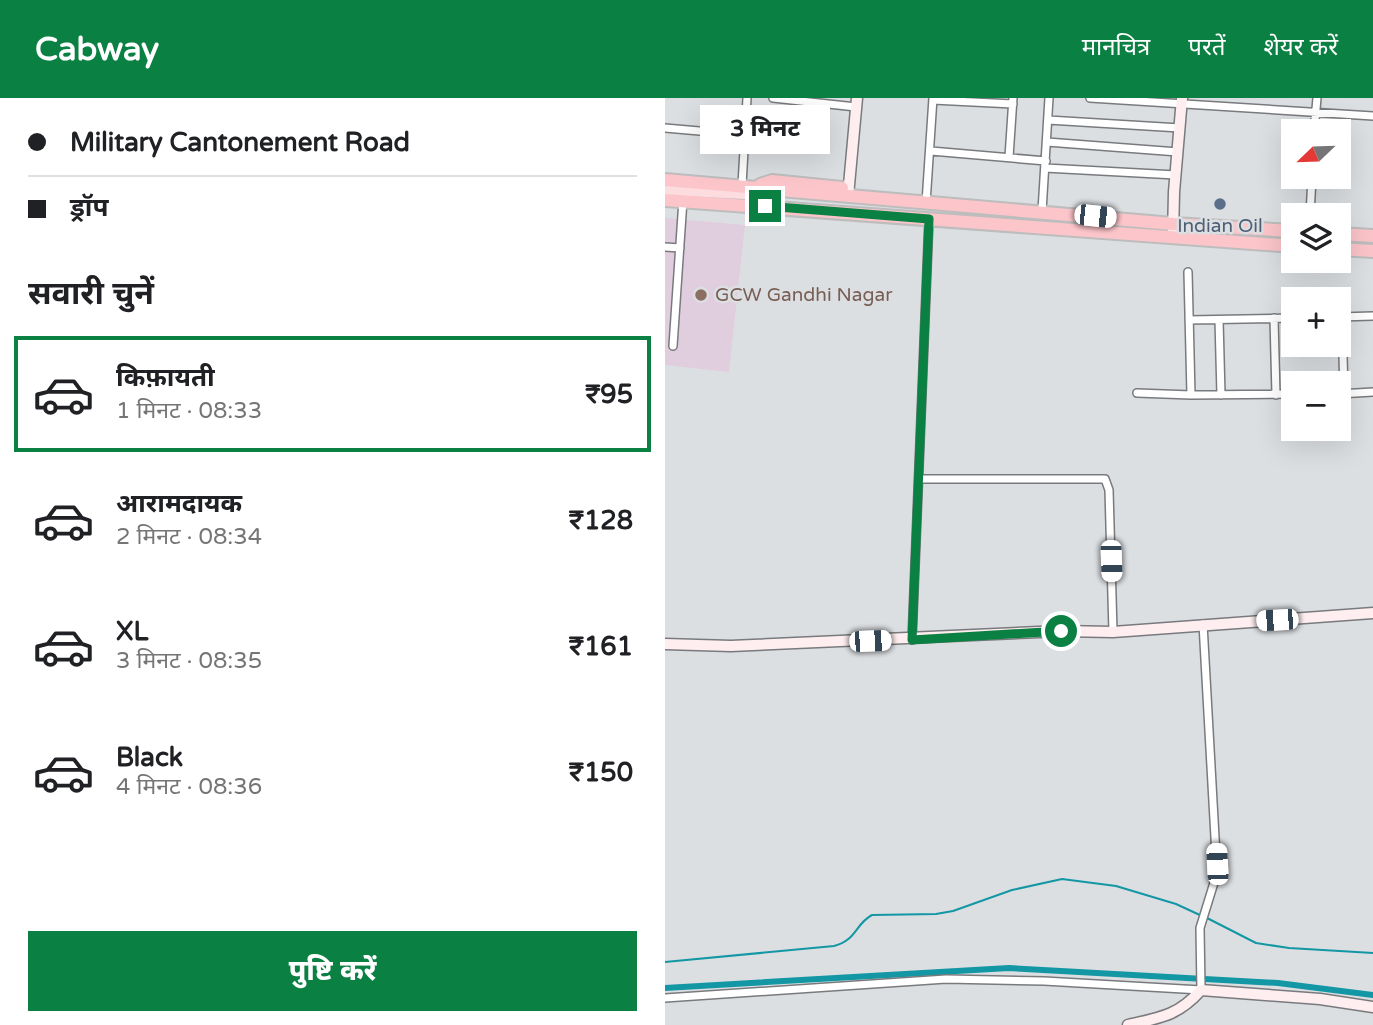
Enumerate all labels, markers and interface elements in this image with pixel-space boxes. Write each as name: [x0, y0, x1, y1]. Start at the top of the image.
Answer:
text: Cabway: [35, 30, 159, 69]
text: मानचित्र: [1082, 33, 1150, 62]
text: परतें: [1188, 33, 1225, 62]
text: शेयर करें: [1263, 33, 1338, 62]
callout: 3 मिनट: [700, 105, 830, 154]
text: 3 मिनट: [730, 115, 800, 143]
north arrow: [1281, 119, 1351, 189]
map controls: [1281, 119, 1351, 441]
text: Military Cantonement Road: [70, 127, 410, 158]
route end: [749, 190, 781, 222]
text: ड्रॉप: [70, 192, 108, 223]
marker: Indian Oil: [1212, 196, 1228, 212]
car: [1074, 203, 1117, 229]
button: layers: [1281, 203, 1351, 273]
place label: Indian Oil: [1177, 215, 1263, 237]
text: सवारी चुनें: [28, 275, 154, 313]
place label: GCW Gandhi Nagar: [715, 284, 893, 306]
marker: GCW Gandhi Nagar: [693, 287, 709, 303]
button: +: [1281, 287, 1351, 357]
text: किफ़ायती: [116, 362, 215, 393]
icon: car: [32, 363, 95, 426]
button: −: [1281, 371, 1351, 441]
text: ₹95: [585, 379, 633, 410]
text: 1 मिनट · 08:33: [116, 397, 262, 425]
text: आरामदायक: [116, 488, 242, 519]
icon: car: [32, 489, 95, 552]
text: ₹128: [569, 505, 633, 536]
text: 2 मिनट · 08:34: [116, 523, 262, 551]
car: [1100, 540, 1123, 582]
car: [1256, 608, 1299, 632]
icon: car: [32, 615, 95, 678]
route start: [1045, 615, 1077, 647]
text: XL: [116, 616, 148, 647]
car: [849, 630, 892, 652]
text: ₹161: [569, 631, 633, 662]
text: 3 मिनट · 08:35: [116, 647, 262, 675]
icon: car: [32, 741, 95, 804]
text: Black: [116, 742, 183, 773]
text: ₹150: [569, 757, 633, 788]
text: 4 मिनट · 08:36: [116, 773, 262, 801]
car: [1206, 842, 1229, 886]
button: पुष्टि करें: [28, 931, 637, 1011]

